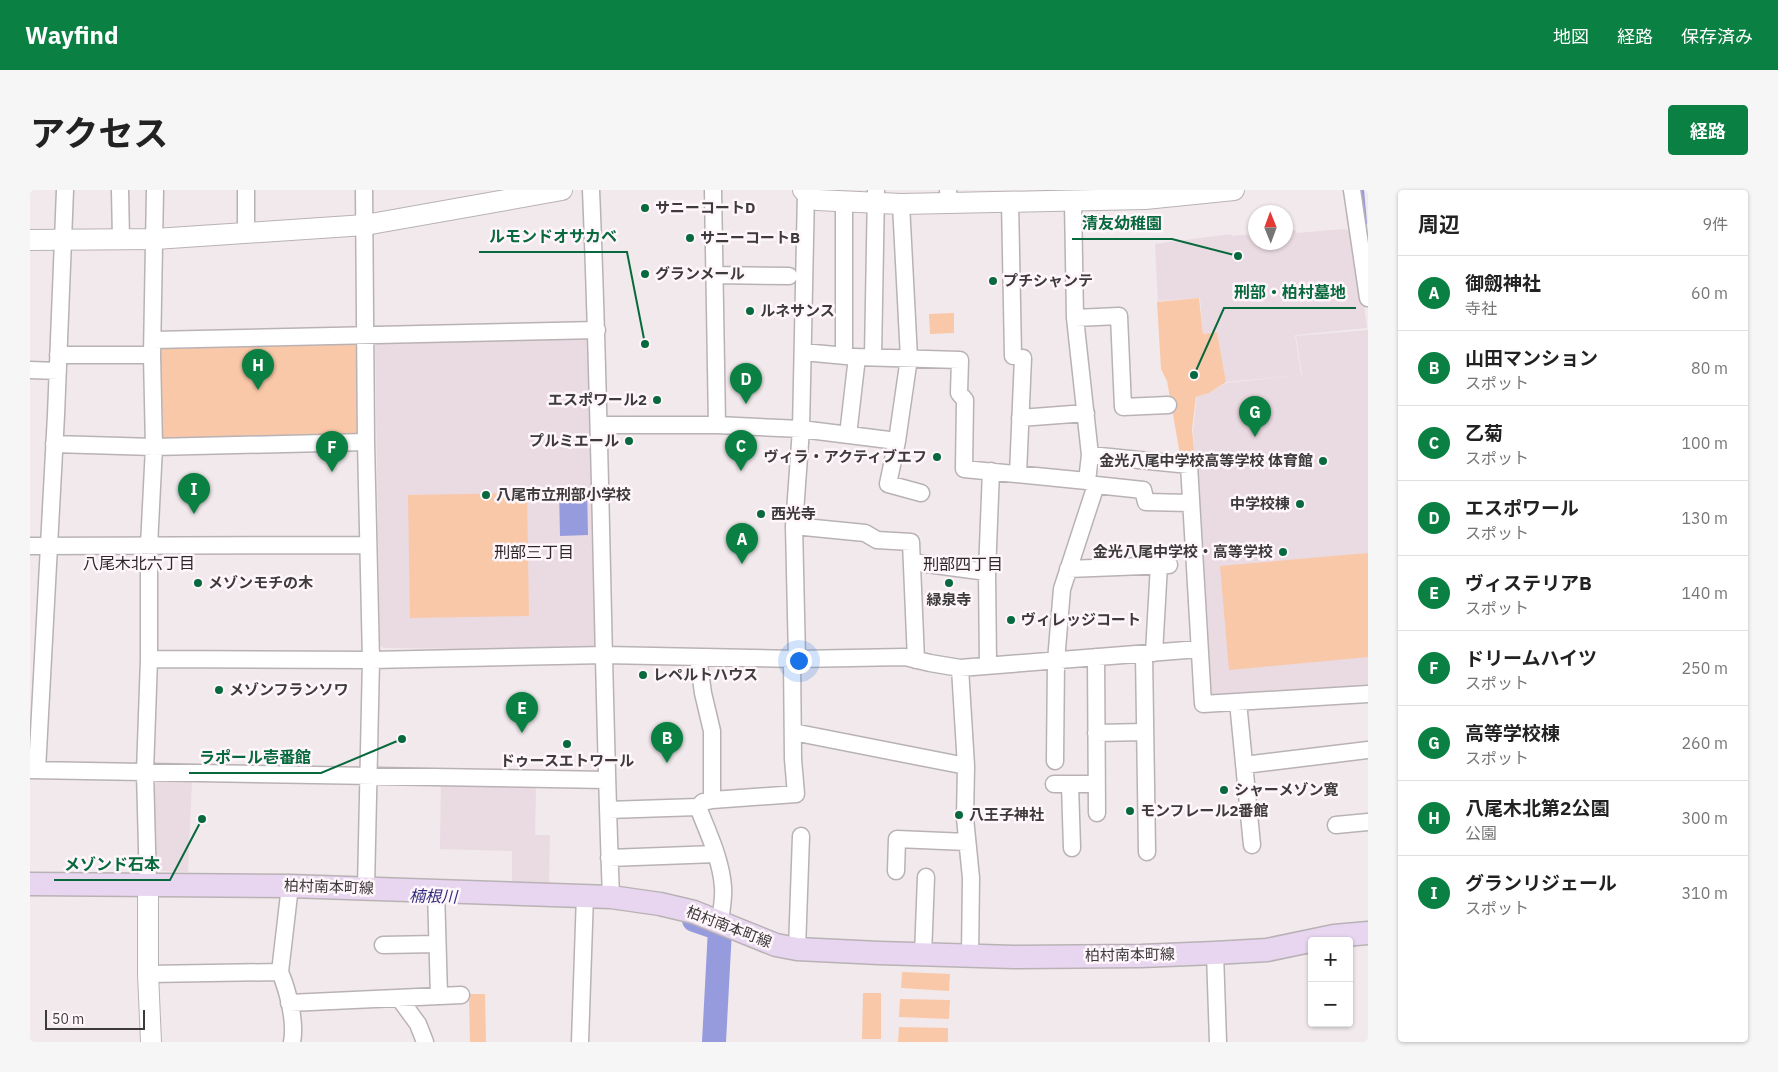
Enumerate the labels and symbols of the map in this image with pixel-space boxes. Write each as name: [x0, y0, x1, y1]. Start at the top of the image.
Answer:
place label: サニーコートD: [655, 198, 755, 217]
marker: サニーコートD: [639, 202, 651, 214]
north arrow: [1248, 205, 1293, 250]
callout: 清友幼稚園: [1072, 208, 1172, 239]
text: 清友幼稚園: [1082, 213, 1162, 233]
callout: ルモンドオサカベ: [479, 221, 627, 252]
text: ルモンドオサカベ: [489, 226, 617, 246]
place label: サニーコートB: [700, 228, 800, 247]
marker: サニーコートB: [684, 232, 696, 244]
place label: グランメール: [655, 264, 745, 283]
marker: グランメール: [639, 268, 651, 280]
place label: プチシャンテ: [1003, 271, 1093, 290]
marker: プチシャンテ: [987, 275, 999, 287]
callout: 刑部・柏村墓地: [1224, 277, 1356, 308]
text: 刑部・柏村墓地: [1234, 282, 1346, 302]
place label: ルネサンス: [760, 301, 835, 320]
marker: ルネサンス: [744, 305, 756, 317]
pin: H: [242, 349, 274, 390]
pin: D: [730, 363, 762, 404]
place label: エスポワール2: [548, 390, 647, 409]
marker: エスポワール2: [651, 394, 663, 406]
pin: G: [1239, 396, 1271, 437]
pin: C: [725, 430, 757, 471]
pin: F: [316, 431, 348, 472]
place label: プルミエール: [529, 431, 619, 450]
marker: プルミエール: [623, 435, 635, 447]
place label: ヴィラ・アクティブエフ: [764, 447, 927, 466]
marker: ヴィラ・アクティブエフ: [931, 451, 943, 463]
place label: 金光八尾中学校高等学校 体育館: [1099, 451, 1313, 470]
marker: 金光八尾中学校高等学校 体育館: [1317, 455, 1329, 467]
pin: I: [178, 473, 210, 514]
place label: 八尾市立刑部小学校: [496, 485, 631, 504]
marker: 八尾市立刑部小学校: [480, 489, 492, 501]
place label: 中学校棟: [1230, 494, 1290, 513]
marker: 中学校棟: [1294, 498, 1306, 510]
place label: 西光寺: [771, 504, 816, 523]
marker: 西光寺: [755, 508, 767, 520]
pin: A: [726, 523, 758, 564]
district label: 刑部三丁目: [494, 542, 574, 562]
place label: 金光八尾中学校・高等学校: [1093, 542, 1273, 561]
marker: 金光八尾中学校・高等学校: [1277, 546, 1289, 558]
district label: 八尾木北六丁目: [83, 553, 195, 573]
district label: 刑部四丁目: [923, 554, 1003, 574]
place label: メゾンモチの木: [208, 573, 313, 592]
marker: メゾンモチの木: [192, 577, 204, 589]
marker: 緑泉寺: [943, 577, 955, 589]
place label: 緑泉寺: [926, 590, 972, 609]
place label: ヴィレッジコート: [1021, 610, 1141, 629]
marker: ヴィレッジコート: [1005, 614, 1017, 626]
your location: [786, 648, 812, 674]
place label: レペルトハウス: [653, 665, 758, 684]
marker: レペルトハウス: [637, 669, 649, 681]
place label: メゾンフランソワ: [229, 680, 349, 699]
marker: メゾンフランソワ: [213, 684, 225, 696]
pin: E: [506, 692, 538, 733]
pin: B: [651, 722, 683, 763]
marker: ドゥースエトワール: [561, 738, 573, 750]
callout: ラポール壱番館: [189, 742, 321, 773]
text: ラポール壱番館: [199, 747, 311, 767]
place label: ドゥースエトワール: [500, 751, 634, 770]
place label: シャーメゾン寛: [1234, 780, 1338, 799]
marker: シャーメゾン寛: [1218, 784, 1230, 796]
place label: モンフレール2番館: [1140, 801, 1269, 820]
place label: 八王子神社: [969, 805, 1044, 824]
marker: モンフレール2番館: [1124, 805, 1136, 817]
marker: 八王子神社: [953, 809, 965, 821]
callout: メゾンド石本: [54, 849, 170, 880]
text: メゾンド石本: [64, 854, 160, 874]
street label: 柏村南本町線: [284, 875, 374, 898]
water label: 楠根川: [409, 886, 459, 906]
street label: 柏村南本町線: [684, 902, 775, 952]
street label: 柏村南本町線: [1085, 944, 1175, 965]
scale bar: [45, 1007, 145, 1030]

